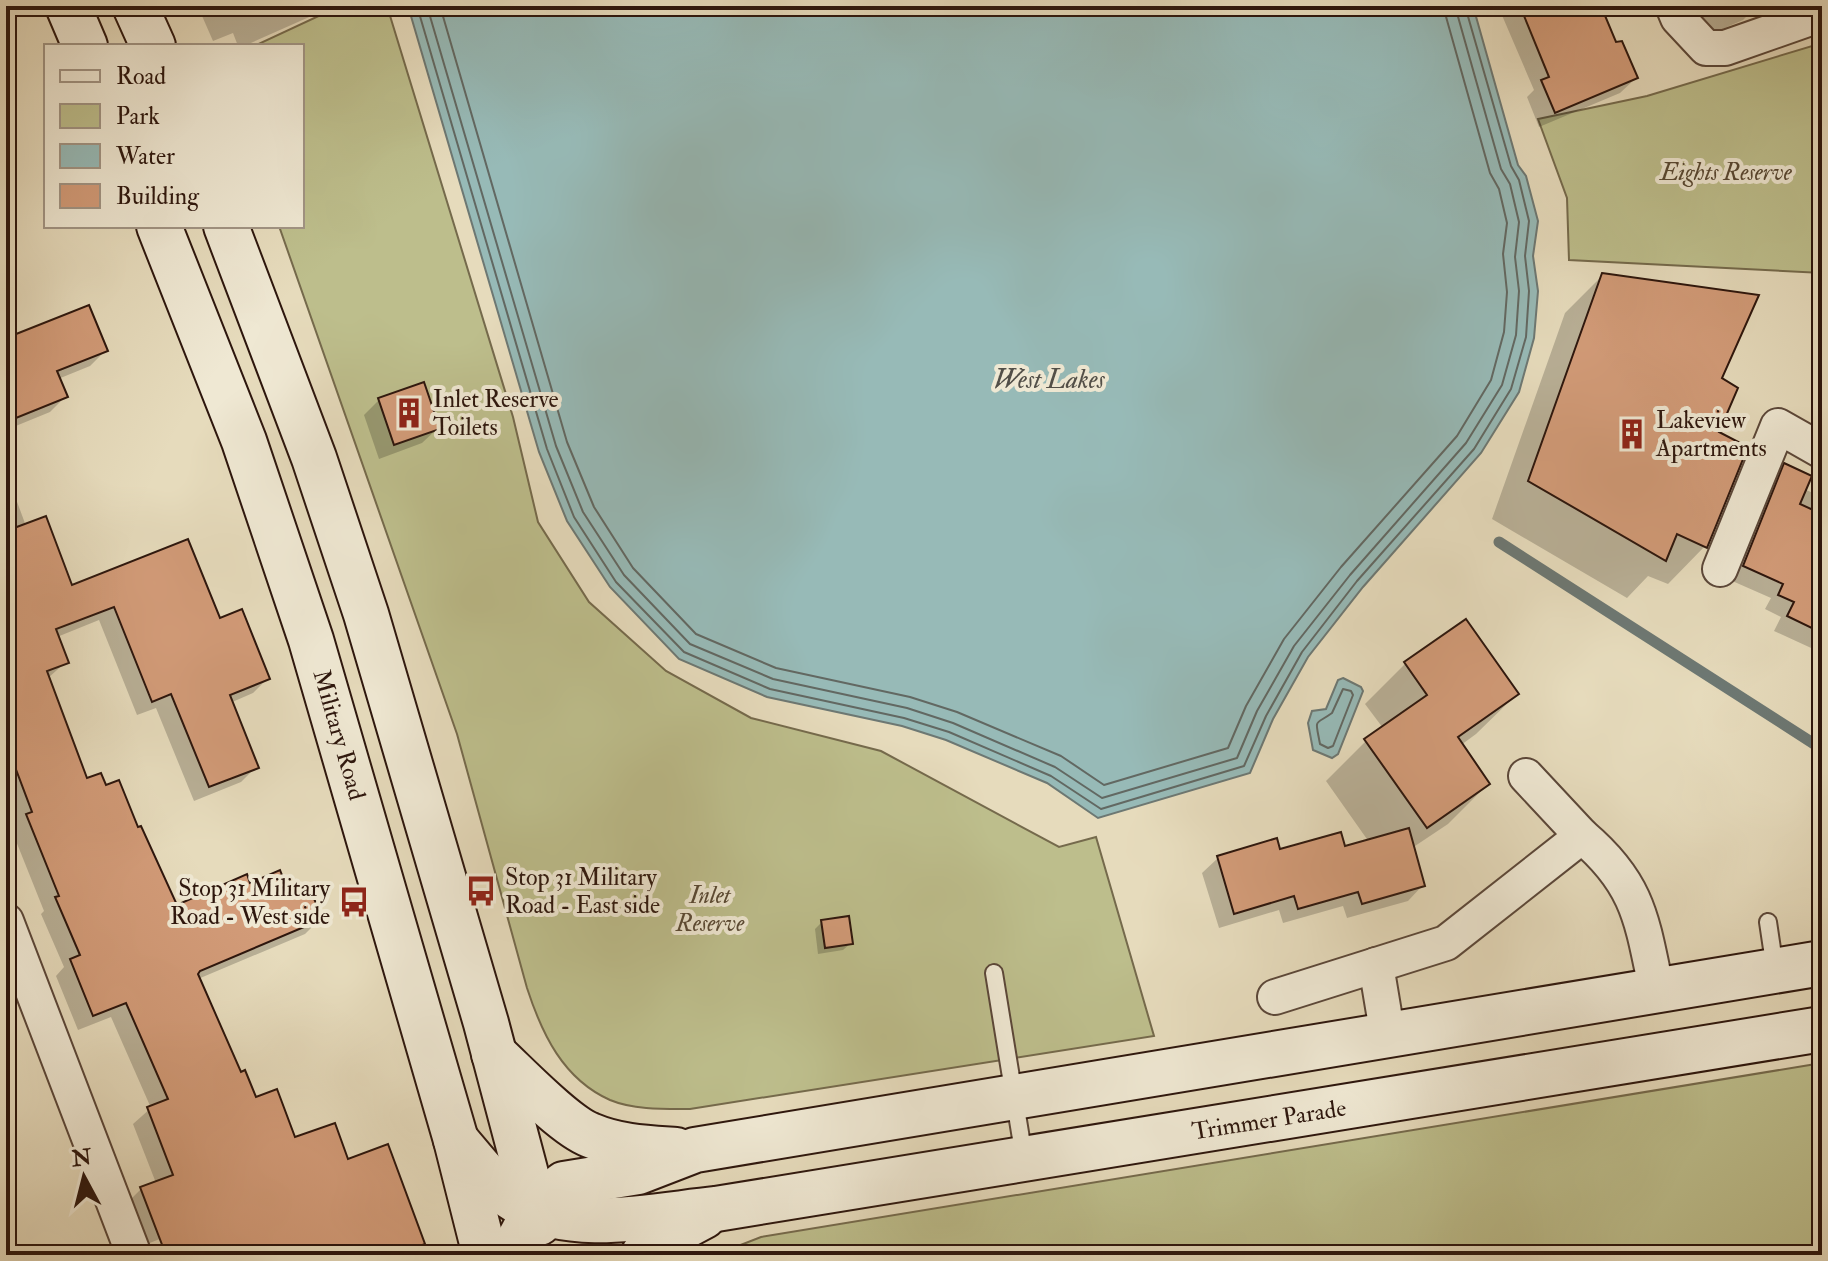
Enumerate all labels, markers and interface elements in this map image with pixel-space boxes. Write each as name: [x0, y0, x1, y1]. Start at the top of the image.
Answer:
legend: [44, 44, 304, 228]
text: Road: [116, 61, 166, 92]
text: Park: [116, 101, 160, 132]
text: Water: [115, 141, 175, 172]
park label: Eights Reserve: [1658, 157, 1793, 188]
text: Building: [116, 181, 200, 212]
water label: West Lakes: [993, 364, 1105, 396]
place label: Inlet Reserve Toilets: [433, 384, 559, 443]
building icon: Inlet Reserve Toilets: [392, 396, 426, 430]
place label: Lakeview Apartments: [1655, 405, 1767, 464]
building icon: Lakeview Apartments: [1615, 417, 1649, 451]
street label: Military Road: [306, 666, 372, 804]
place label: Stop 31 Military Road - East side: [505, 862, 660, 921]
place label: Stop 31 Military Road - West side: [170, 873, 330, 932]
bus stop icon: Stop 31 Military Road - East side: [464, 874, 498, 908]
park label: Inlet Reserve: [675, 880, 745, 939]
bus stop icon: Stop 31 Military Road - West side: [337, 885, 371, 919]
street label: Trimmer Parade: [1190, 1093, 1348, 1147]
north arrow: [44, 1137, 124, 1217]
text: N: [69, 1143, 93, 1173]

